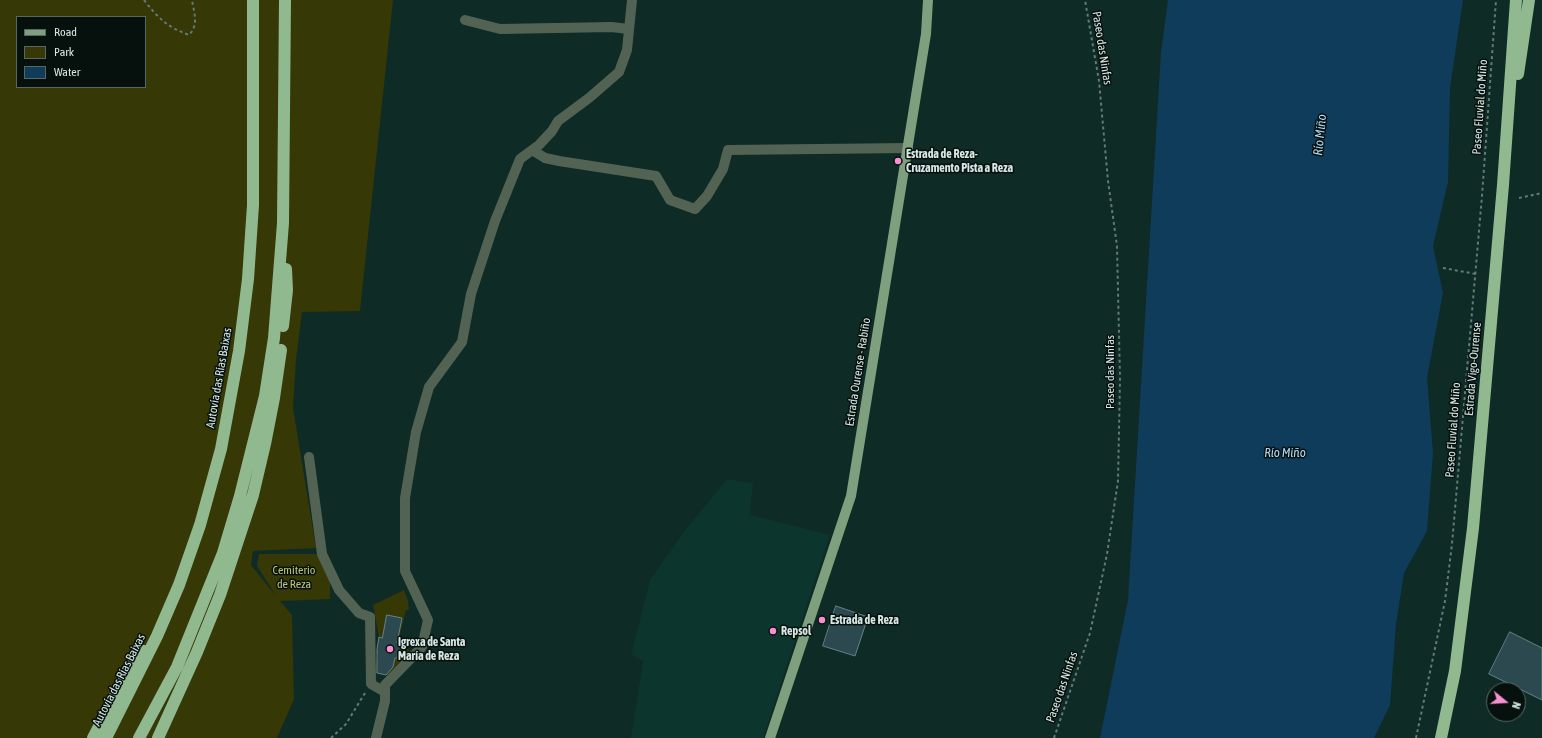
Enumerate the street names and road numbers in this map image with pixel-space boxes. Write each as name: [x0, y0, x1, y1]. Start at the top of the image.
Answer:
street label: Paseo das Ninfas: [1089, 10, 1115, 86]
street label: Paseo Fluvial do Miño: [1469, 59, 1491, 155]
street label: Estrada Ourense - Rabiño: [842, 317, 874, 427]
street label: Estrada Vigo-Ourense: [1462, 322, 1484, 416]
street label: Autovía das Rías Baixas: [203, 327, 235, 429]
street label: Paseo das Ninfas: [1103, 335, 1117, 409]
street label: Paseo Fluvial do Miño: [1442, 382, 1464, 478]
street label: Autovía das Rías Baixas: [90, 632, 148, 728]
street label: Paseo das Ninfas: [1043, 650, 1081, 724]

